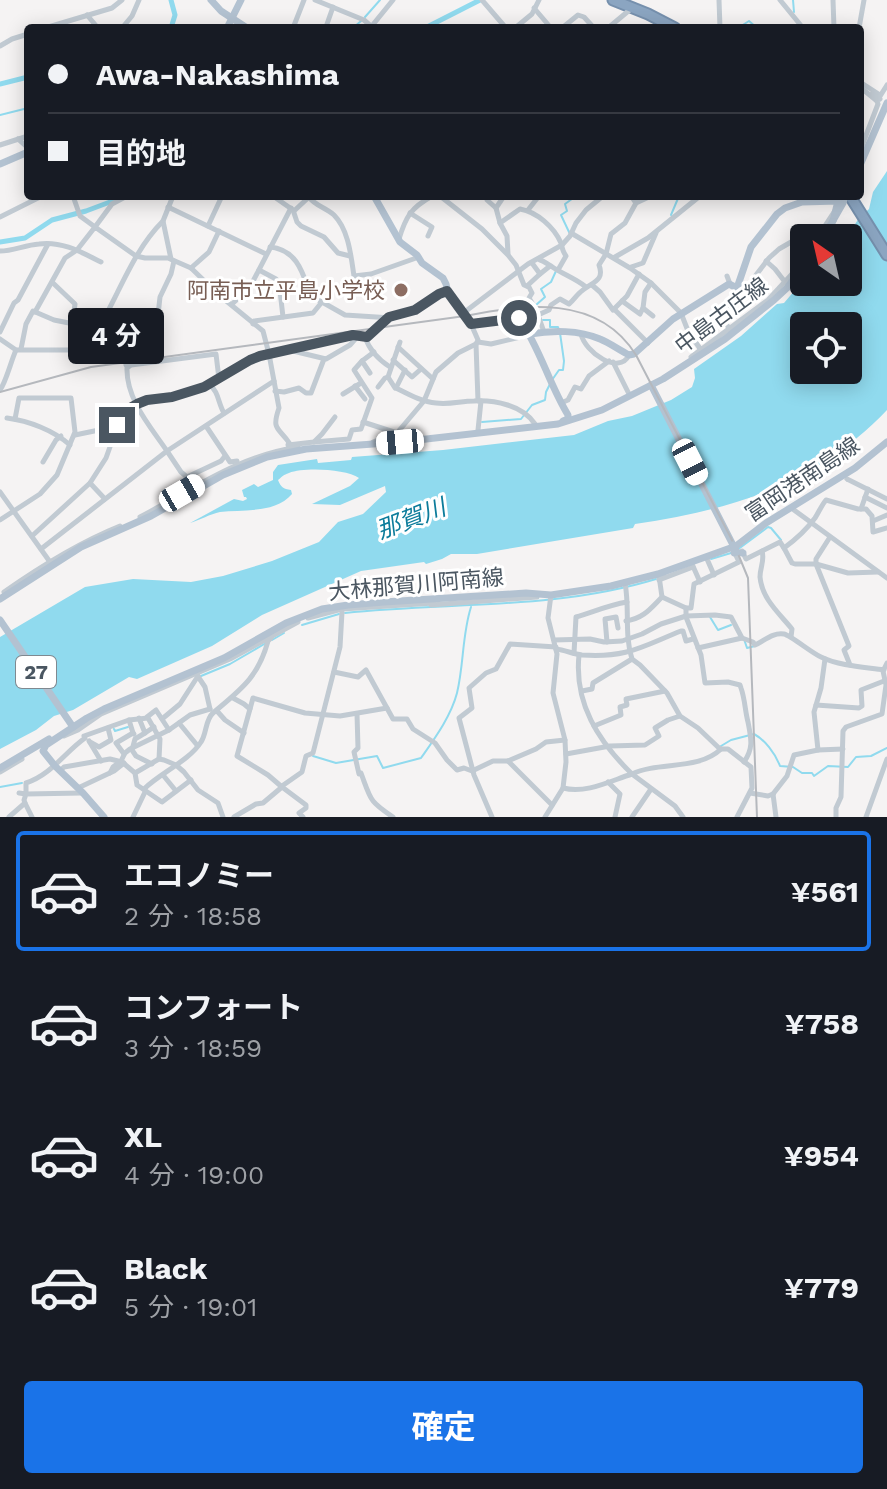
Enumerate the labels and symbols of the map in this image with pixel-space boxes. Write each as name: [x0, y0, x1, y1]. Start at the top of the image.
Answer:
north arrow: [790, 224, 862, 296]
street label: 中島古庄線: [670, 272, 773, 358]
place label: 阿南市立平島小学校: [187, 278, 385, 303]
marker: 阿南市立平島小学校: [392, 281, 410, 299]
route start: [501, 300, 537, 336]
callout: 4 分: [69, 309, 165, 365]
route end: [99, 407, 135, 443]
car: [375, 428, 425, 456]
street label: 富岡港南島線: [741, 432, 864, 527]
car: [668, 435, 712, 489]
car: [155, 471, 209, 515]
water label: 那賀川: [372, 492, 452, 545]
street label: 大林那賀川阿南線: [327, 564, 505, 605]
road number: 27: [16, 656, 56, 688]

